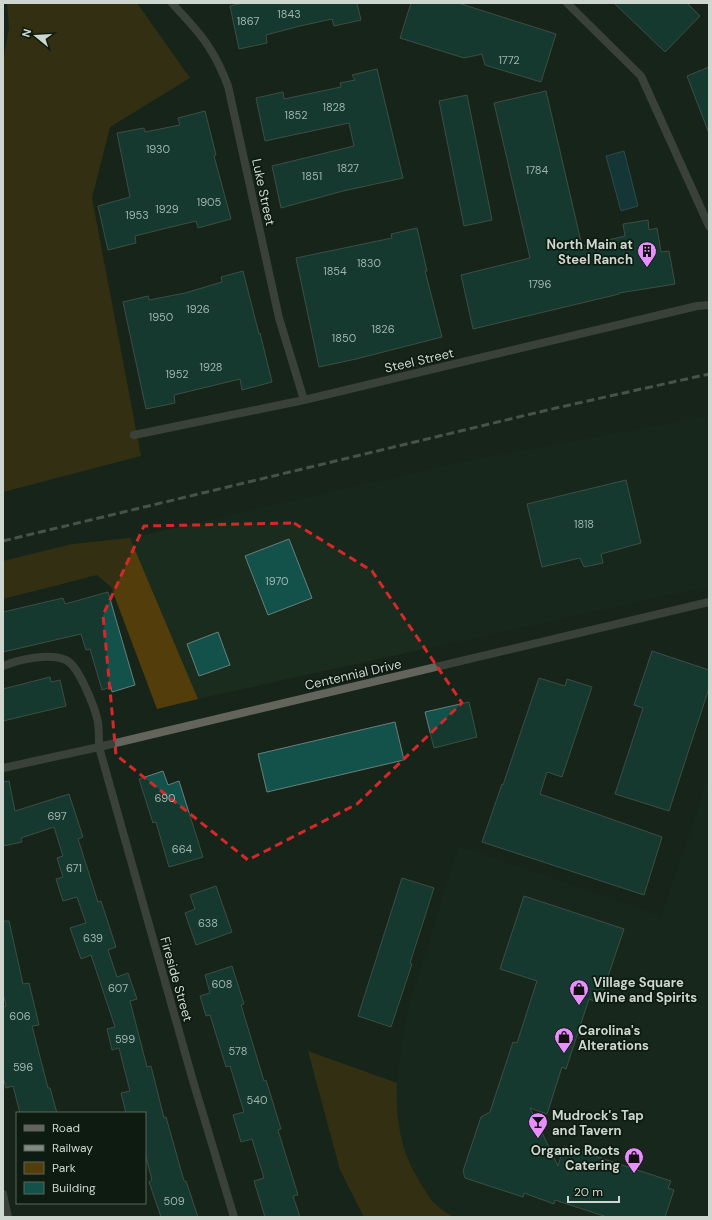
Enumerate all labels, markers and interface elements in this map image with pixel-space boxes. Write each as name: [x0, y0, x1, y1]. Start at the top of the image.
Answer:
house number: 1843: [277, 7, 301, 21]
house number: 1867: [237, 14, 259, 28]
north arrow: [16, 16, 56, 56]
text: N: [19, 27, 34, 39]
house number: 1772: [498, 53, 520, 67]
house number: 1828: [323, 100, 345, 114]
house number: 1852: [285, 108, 307, 122]
house number: 1930: [146, 142, 170, 156]
street label: Luke Street: [248, 157, 279, 227]
house number: 1827: [337, 161, 359, 175]
house number: 1784: [526, 163, 549, 177]
house number: 1851: [302, 169, 322, 183]
house number: 1905: [197, 195, 222, 209]
house number: 1929: [155, 202, 179, 216]
house number: 1953: [125, 208, 149, 222]
place label: North Main at Steel Ranch: [547, 236, 633, 268]
building icon: North Main at Steel Ranch: [636, 240, 658, 268]
house number: 1830: [357, 256, 381, 270]
house number: 1854: [323, 264, 347, 278]
house number: 1796: [529, 277, 552, 291]
house number: 1926: [186, 302, 210, 316]
house number: 1950: [149, 310, 173, 324]
house number: 1826: [371, 322, 395, 336]
house number: 1850: [332, 331, 356, 345]
street label: Steel Street: [383, 344, 455, 377]
house number: 1928: [200, 360, 223, 374]
house number: 1952: [165, 367, 189, 381]
house number: 1818: [574, 517, 594, 531]
house number: 1970: [265, 574, 289, 588]
street label: Centennial Drive: [303, 655, 403, 694]
house number: 690: [154, 791, 176, 805]
house number: 697: [47, 809, 67, 823]
house number: 664: [172, 842, 193, 856]
house number: 671: [66, 861, 82, 875]
house number: 638: [198, 916, 218, 930]
house number: 639: [83, 931, 103, 945]
street label: Fireside Street: [156, 935, 197, 1024]
place label: Village Square Wine and Spirits: [593, 974, 697, 1006]
house number: 608: [211, 977, 233, 991]
shop icon: Village Square Wine and Spirits: [568, 978, 590, 1006]
house number: 607: [108, 981, 128, 995]
house number: 606: [9, 1009, 31, 1023]
place label: Carolina's Alterations: [578, 1022, 649, 1054]
shop icon: Carolina's Alterations: [553, 1026, 575, 1054]
house number: 599: [115, 1032, 135, 1046]
house number: 578: [229, 1044, 247, 1058]
house number: 596: [13, 1060, 33, 1074]
house number: 540: [247, 1093, 267, 1107]
place label: Mudrock's Tap and Tavern: [552, 1107, 644, 1139]
bar icon: Mudrock's Tap and Tavern: [527, 1111, 549, 1139]
legend: [16, 1112, 146, 1204]
text: Road: [52, 1120, 80, 1136]
text: Railway: [52, 1140, 93, 1156]
place label: Organic Roots Catering: [531, 1142, 620, 1174]
shop icon: Organic Roots Catering: [623, 1146, 645, 1174]
text: Park: [52, 1160, 76, 1176]
scale bar: [568, 1178, 619, 1204]
text: Building: [52, 1180, 96, 1196]
text: 20 m: [574, 1184, 603, 1200]
house number: 509: [163, 1194, 185, 1208]

